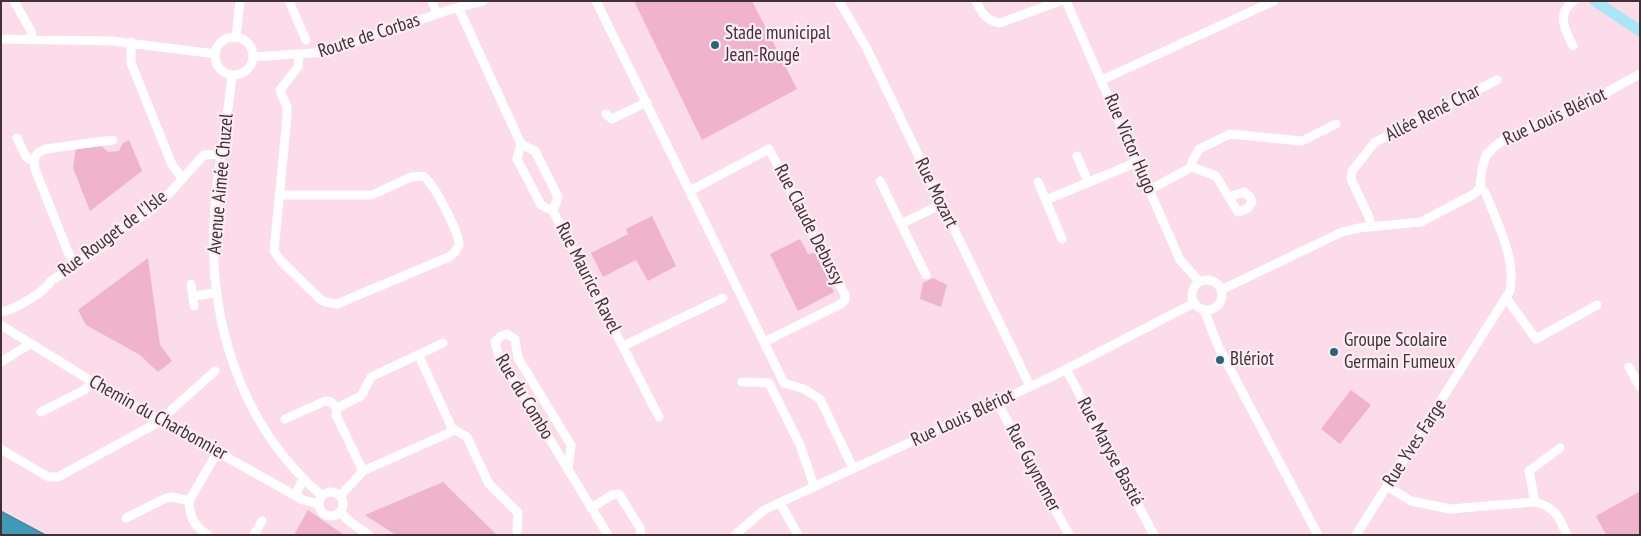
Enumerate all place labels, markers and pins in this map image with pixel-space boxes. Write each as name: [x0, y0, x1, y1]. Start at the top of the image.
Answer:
place label: Stade municipal Jean-Rougé: [725, 23, 830, 67]
marker: Stade municipal Jean-Rougé: [709, 39, 721, 51]
place label: Groupe Scolaire Germain Fumeux: [1344, 330, 1455, 374]
marker: Groupe Scolaire Germain Fumeux: [1328, 346, 1340, 358]
place label: Blériot: [1230, 349, 1274, 371]
marker: Blériot: [1214, 354, 1226, 366]

